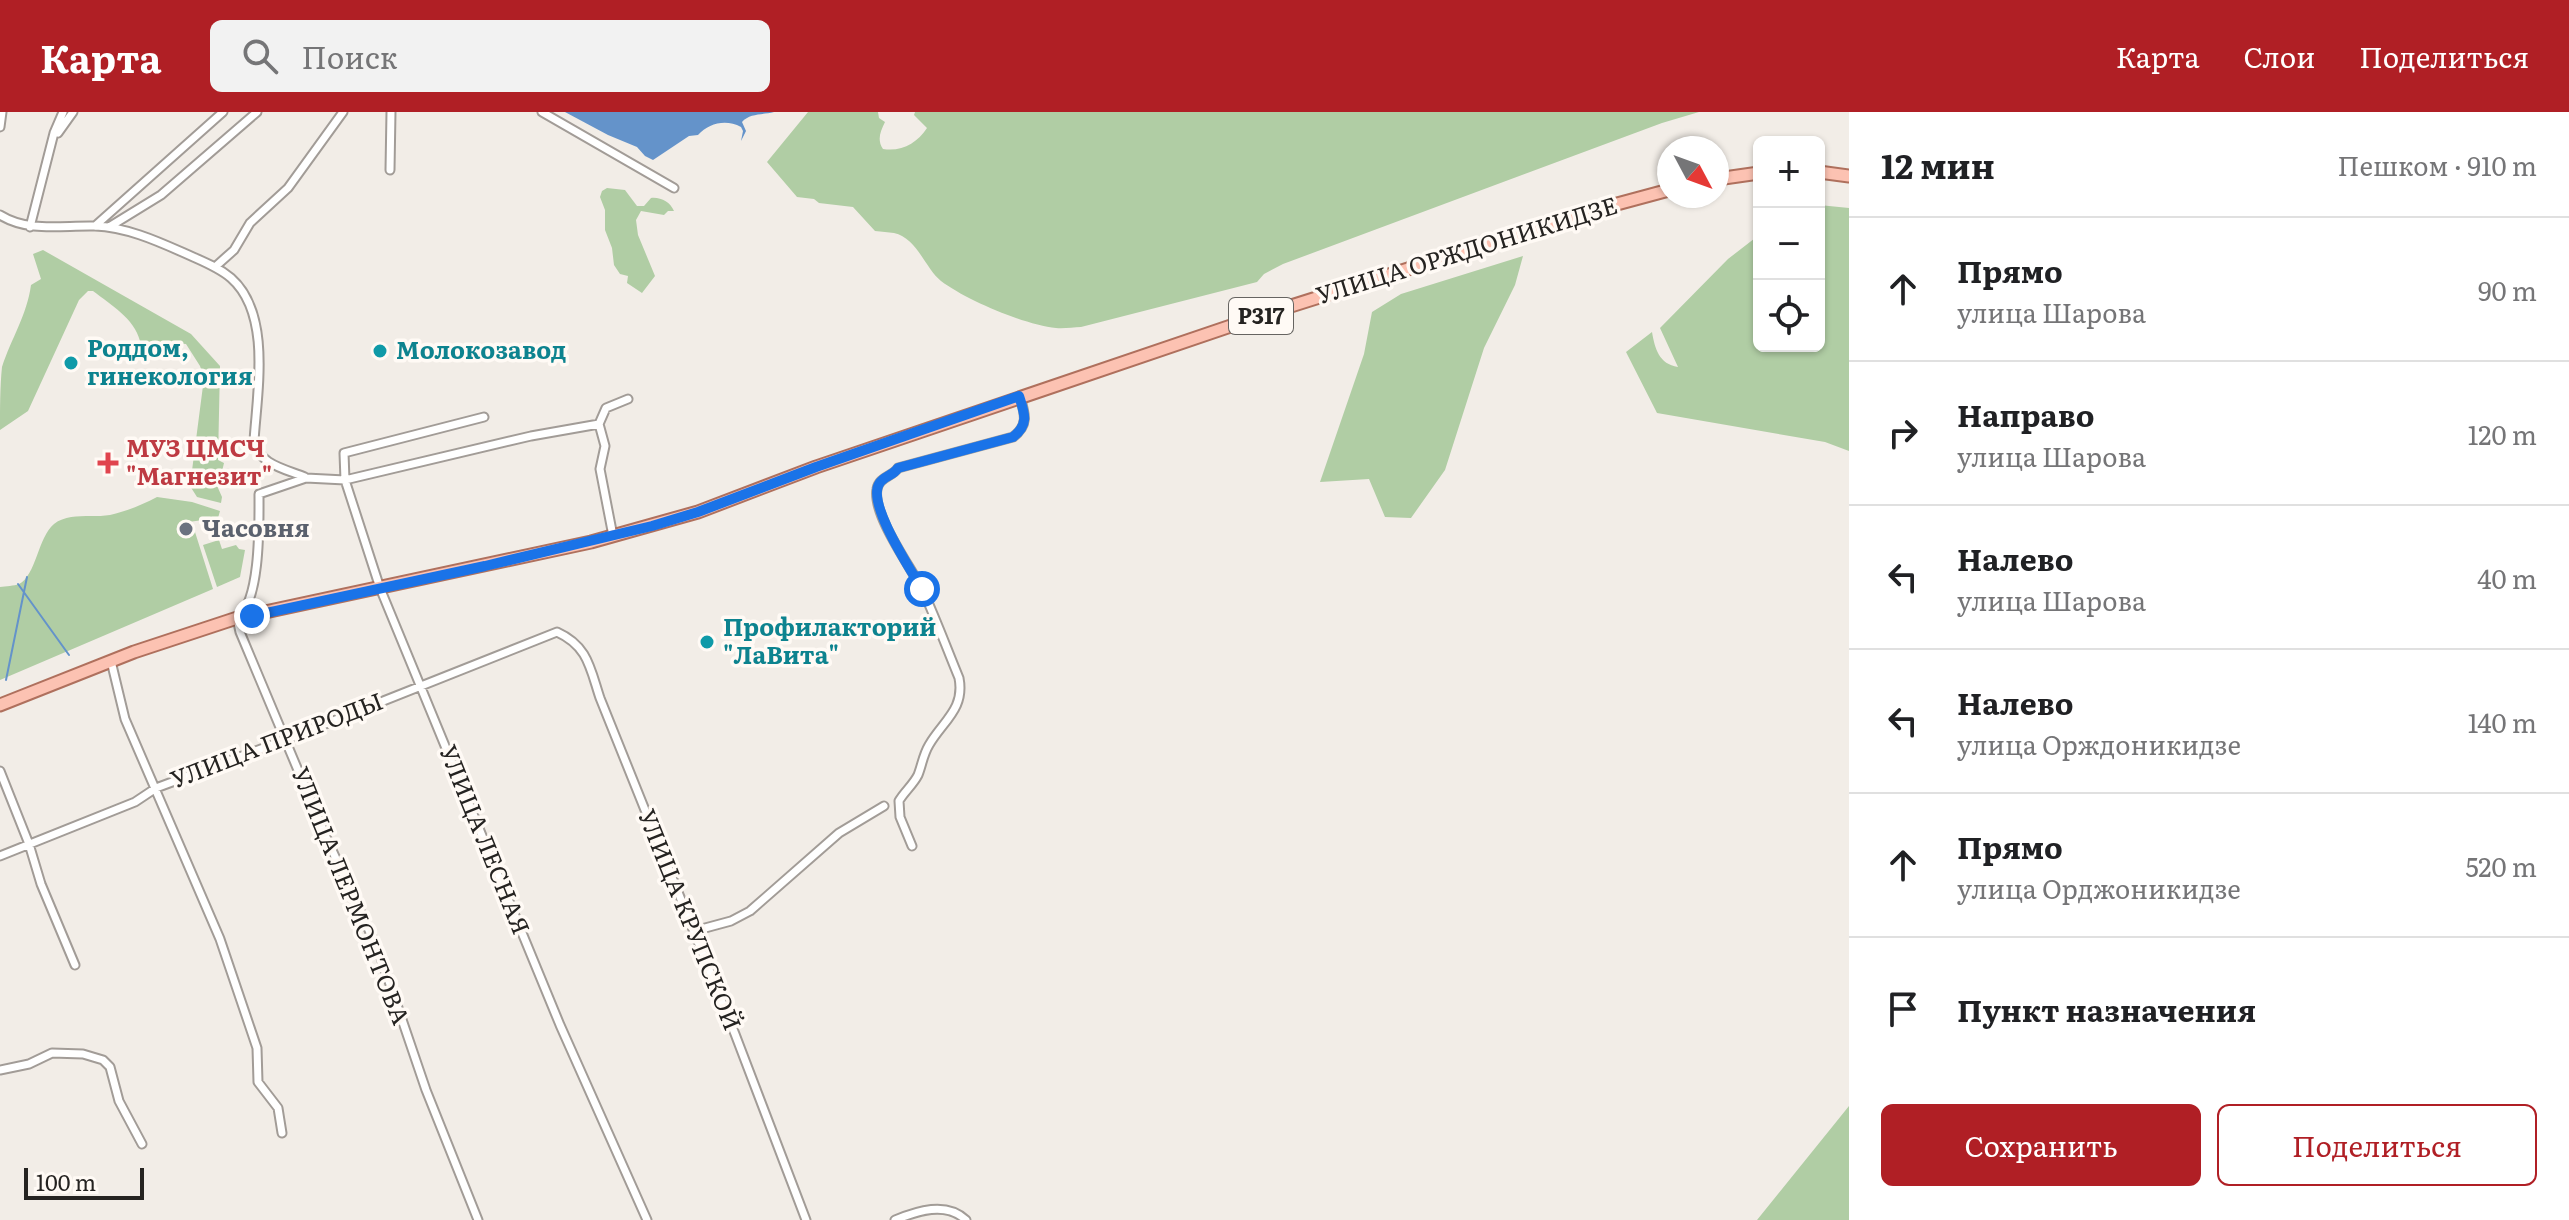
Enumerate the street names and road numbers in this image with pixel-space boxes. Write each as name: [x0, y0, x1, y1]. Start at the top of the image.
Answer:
street label: УЛИЦА ОРЖДОНИКИДЗЕ: [1311, 186, 1621, 311]
road number: Р317: [1229, 298, 1293, 334]
street label: УЛИЦА ПРИРОДЫ: [165, 682, 387, 795]
street label: УЛИЦА ЛЕСНАЯ: [432, 739, 540, 939]
street label: УЛИЦА ЛЕРМОНТОВА: [285, 761, 420, 1030]
street label: УЛИЦА КРУПСКОЙ: [631, 803, 752, 1035]

